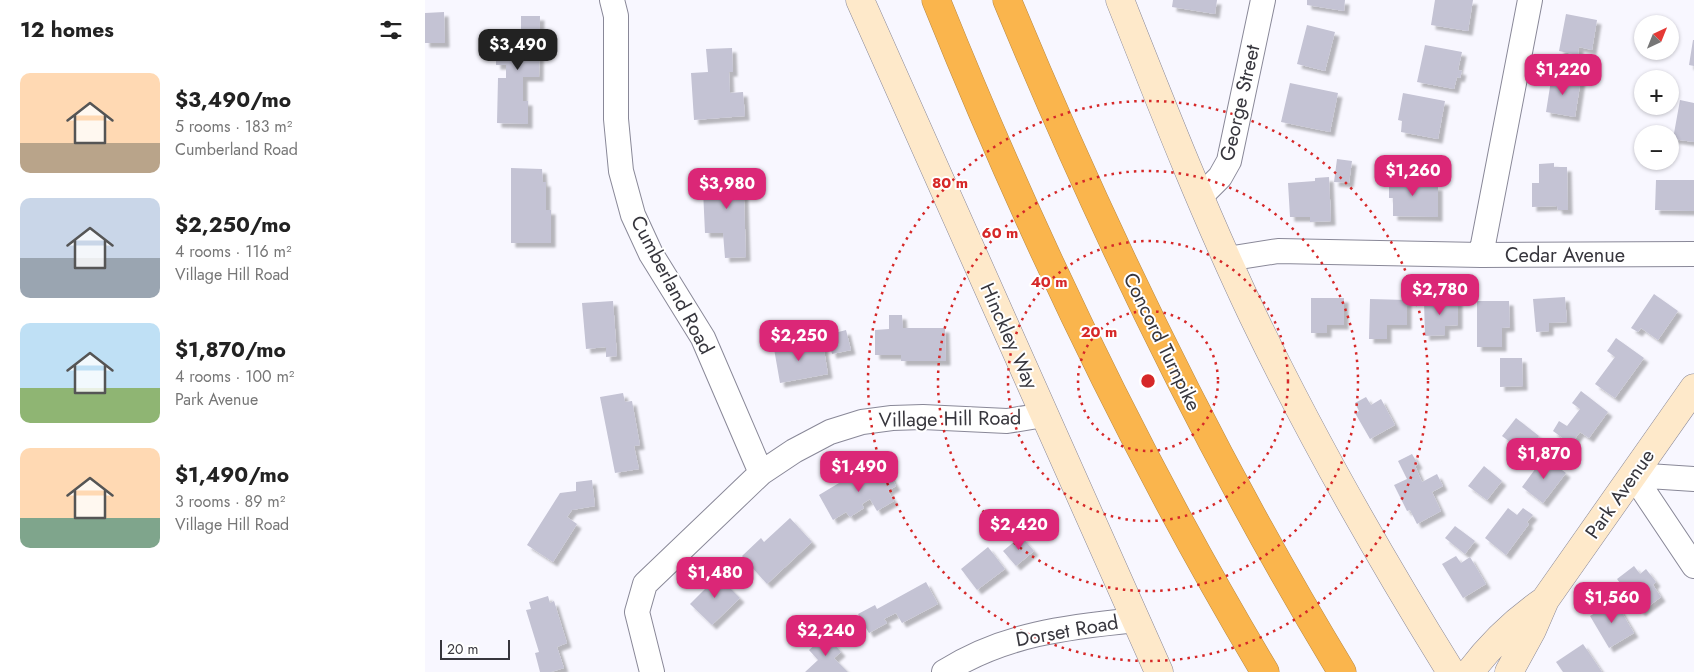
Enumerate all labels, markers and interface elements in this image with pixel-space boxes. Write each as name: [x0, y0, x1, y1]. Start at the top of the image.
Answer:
text: 12 homes: [20, 15, 114, 45]
north arrow: [1634, 15, 1679, 60]
map controls: [1634, 15, 1679, 170]
icon: filters: [377, 16, 405, 44]
pin: $3,490: [477, 28, 559, 71]
text: $3,490: [489, 33, 547, 56]
street label: George Street: [1213, 42, 1268, 164]
pin: $1,220: [1522, 54, 1604, 96]
text: $1,220: [1536, 58, 1590, 81]
button: +: [1634, 70, 1679, 115]
text: $3,490/mo: [175, 85, 291, 115]
icon: home: [60, 93, 120, 153]
text: 5 rooms · 183 m²: [175, 115, 292, 138]
button: −: [1634, 125, 1679, 170]
text: Cumberland Road: [175, 138, 298, 161]
pin: $1,260: [1372, 154, 1454, 197]
text: $1,260: [1385, 159, 1441, 182]
pin: $3,980: [686, 168, 768, 210]
text: $3,980: [699, 172, 755, 195]
text: 80 m: [932, 172, 968, 194]
text: $2,250/mo: [175, 210, 291, 240]
street label: Cumberland Road: [623, 210, 721, 360]
icon: home: [60, 218, 120, 278]
text: 60 m: [982, 222, 1018, 244]
text: 4 rooms · 116 m²: [175, 240, 292, 263]
street label: Cedar Avenue: [1505, 241, 1625, 270]
text: Village Hill Road: [175, 263, 289, 286]
street label: Concord Turnpike: [1116, 268, 1208, 416]
text: 40 m: [1030, 271, 1068, 293]
pin: $2,780: [1399, 274, 1481, 316]
street label: Hinckley Way: [973, 278, 1045, 394]
text: $2,780: [1412, 278, 1468, 301]
pin: $2,250: [758, 320, 840, 362]
text: 20 m: [1081, 321, 1117, 343]
text: $2,250: [770, 324, 828, 347]
text: $1,870/mo: [175, 335, 286, 365]
icon: home: [60, 343, 120, 403]
text: 4 rooms · 100 m²: [175, 365, 294, 388]
centre of rings: [1139, 372, 1157, 390]
text: Park Avenue: [175, 388, 258, 411]
street label: Village Hill Road: [878, 403, 1022, 435]
pin: $1,870: [1503, 438, 1585, 480]
text: $1,870: [1517, 442, 1571, 465]
street label: Park Avenue: [1578, 443, 1662, 545]
pin: $1,490: [818, 450, 900, 493]
text: $1,490: [831, 455, 887, 478]
text: $1,490/mo: [175, 460, 289, 490]
icon: home: [60, 468, 120, 528]
text: 3 rooms · 89 m²: [175, 490, 285, 513]
pin: $2,420: [978, 508, 1060, 551]
text: Village Hill Road: [175, 513, 289, 536]
text: $2,420: [990, 513, 1048, 536]
pin: $1,480: [674, 556, 756, 599]
text: $1,480: [687, 561, 743, 584]
pin: $1,560: [1571, 582, 1653, 624]
text: $1,560: [1585, 586, 1639, 609]
street label: Dorset Road: [1013, 608, 1121, 654]
pin: $2,240: [785, 614, 867, 657]
text: $2,240: [797, 619, 855, 642]
scale bar: [440, 637, 510, 660]
text: 20 m: [447, 639, 479, 659]

